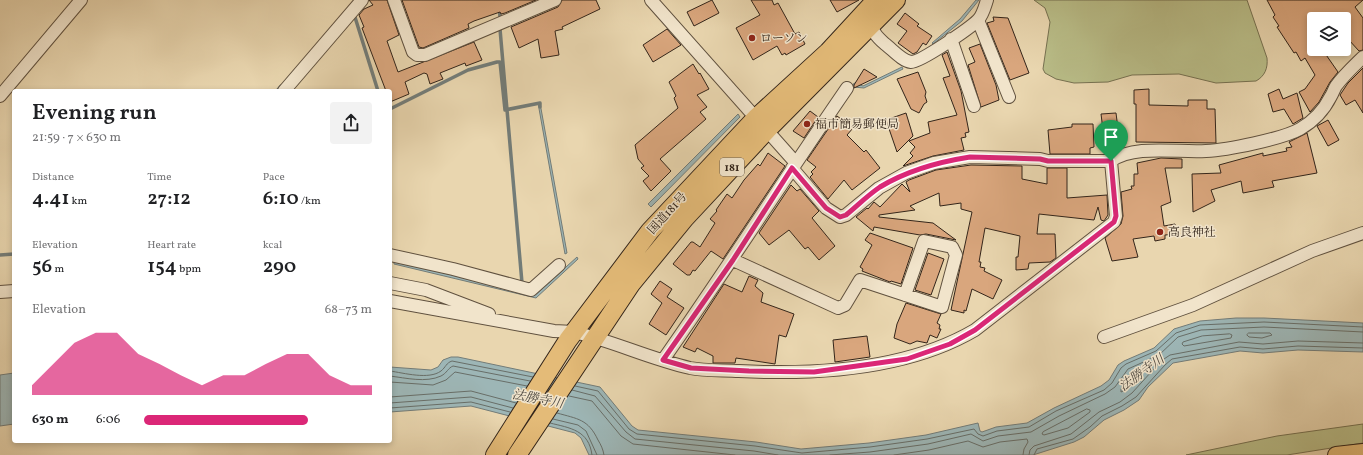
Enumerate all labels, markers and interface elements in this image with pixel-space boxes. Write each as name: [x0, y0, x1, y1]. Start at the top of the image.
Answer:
map controls: [1307, 12, 1351, 56]
button: layers: [1307, 12, 1351, 56]
place label: ローソン: [760, 31, 808, 47]
marker: ローソン: [747, 33, 757, 43]
text: Evening run: [32, 98, 157, 129]
button: share: [330, 102, 372, 144]
place label: 福市簡易郵便局: [815, 117, 899, 133]
marker: 福市簡易郵便局: [802, 119, 812, 129]
pin: [1094, 120, 1128, 161]
icon: arrive: [1100, 126, 1122, 148]
text: 21:59 · 7 × 630 m: [32, 129, 121, 147]
road number: 181: [720, 158, 744, 176]
text: Distance: [32, 170, 74, 185]
text: Time: [147, 170, 171, 185]
text: Pace: [263, 170, 285, 185]
text: 4.41: [32, 185, 69, 213]
text: 27:12: [147, 185, 191, 213]
text: 6:10: [263, 185, 299, 213]
street label: 国道181号: [645, 189, 691, 238]
text: km: [69, 194, 87, 209]
text: /km: [299, 194, 321, 209]
place label: 高良神社: [1168, 225, 1216, 241]
marker: 高良神社: [1155, 227, 1165, 237]
text: Elevation: [32, 238, 78, 253]
text: Heart rate: [147, 238, 196, 253]
text: kcal: [263, 238, 282, 253]
text: 56: [32, 253, 52, 281]
text: 154: [147, 253, 177, 281]
text: 290: [263, 253, 296, 281]
text: m: [52, 262, 64, 277]
text: bpm: [177, 262, 201, 277]
text: Elevation: [32, 301, 86, 319]
text: 68–73 m: [325, 301, 372, 319]
water label: 法勝寺川: [1116, 350, 1170, 396]
water label: 法勝寺川: [510, 386, 567, 414]
text: 630 m: [32, 411, 69, 429]
text: 6:06: [96, 411, 120, 429]

